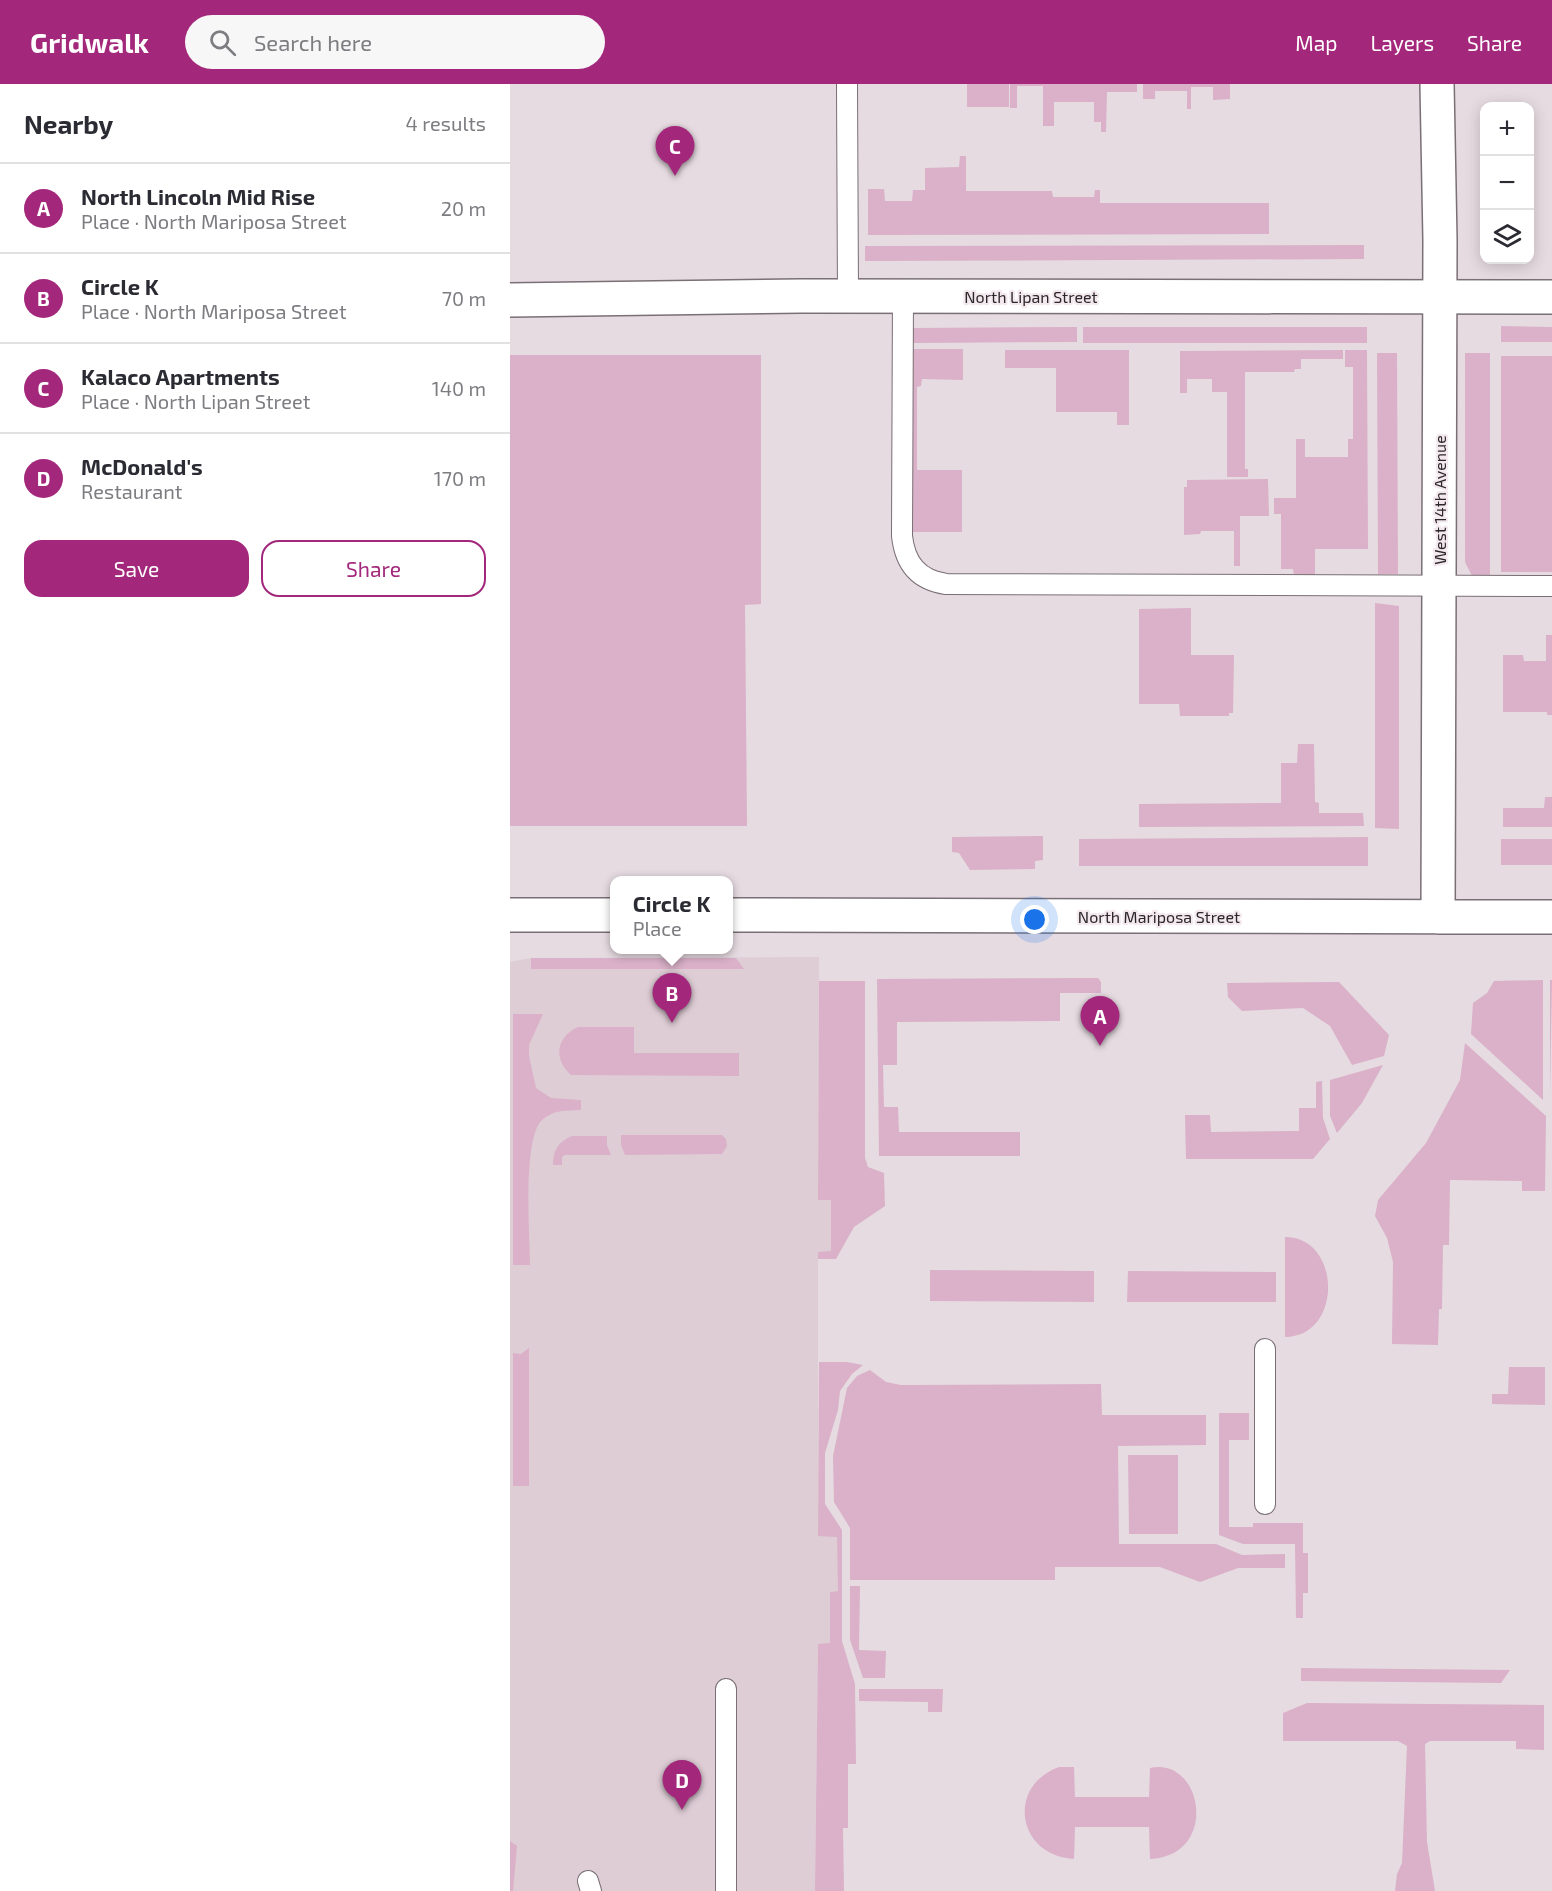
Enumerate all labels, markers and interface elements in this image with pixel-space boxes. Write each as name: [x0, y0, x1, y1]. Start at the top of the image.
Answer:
search box: [185, 15, 605, 69]
text: Gridwalk: [30, 25, 149, 59]
icon: search: [206, 26, 239, 59]
text: Search here: [254, 29, 372, 55]
text: Map: [1295, 30, 1337, 55]
text: Layers: [1370, 30, 1434, 55]
text: Share: [1467, 30, 1522, 55]
map controls: [1480, 102, 1534, 264]
button: +: [1480, 102, 1534, 156]
text: Nearby: [24, 108, 113, 139]
text: 4 results: [406, 111, 486, 135]
pin: C: [656, 126, 694, 176]
button: −: [1480, 156, 1534, 210]
text: North Lincoln Mid Rise: [81, 183, 315, 209]
text: A: [37, 196, 50, 220]
text: 20 m: [441, 196, 486, 220]
text: Place · North Mariposa Street: [81, 209, 347, 233]
button: layers: [1480, 210, 1534, 264]
text: Circle K: [81, 273, 159, 299]
text: B: [37, 286, 50, 310]
text: 70 m: [442, 286, 486, 310]
street label: North Lipan Street: [964, 287, 1098, 306]
text: Place · North Mariposa Street: [81, 299, 347, 323]
text: Kalaco Apartments: [81, 363, 280, 389]
text: C: [38, 376, 49, 400]
text: 140 m: [432, 376, 486, 400]
text: Place · North Lipan Street: [81, 389, 310, 413]
street label: West 14th Avenue: [1430, 435, 1449, 565]
text: McDonald's: [81, 453, 203, 479]
text: D: [37, 466, 50, 490]
text: 170 m: [434, 466, 486, 490]
text: Restaurant: [81, 479, 182, 503]
button: Save: [24, 540, 249, 597]
button: Share: [261, 540, 486, 597]
popup: [610, 876, 733, 954]
text: Circle K: [633, 890, 710, 916]
your location: [1020, 905, 1049, 934]
street label: North Mariposa Street: [1078, 907, 1240, 926]
text: Place: [633, 916, 682, 940]
pin: B: [652, 974, 692, 1023]
pin: A: [1080, 996, 1120, 1046]
pin: D: [662, 1760, 702, 1810]

